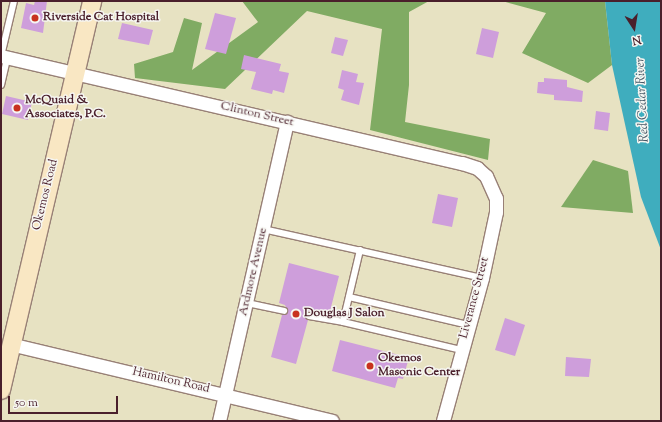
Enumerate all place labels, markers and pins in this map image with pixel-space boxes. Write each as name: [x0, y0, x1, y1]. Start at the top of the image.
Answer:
place label: Riverside Cat Hospital: [43, 11, 159, 25]
marker: Riverside Cat Hospital: [30, 13, 40, 23]
place label: McQuaid & Associates, P.C.: [25, 94, 106, 122]
marker: McQuaid & Associates, P.C.: [12, 103, 22, 113]
place label: Douglas J Salon: [304, 307, 385, 321]
marker: Douglas J Salon: [291, 309, 301, 319]
place label: Okemos Masonic Center: [378, 352, 460, 380]
marker: Okemos Masonic Center: [365, 361, 375, 371]

